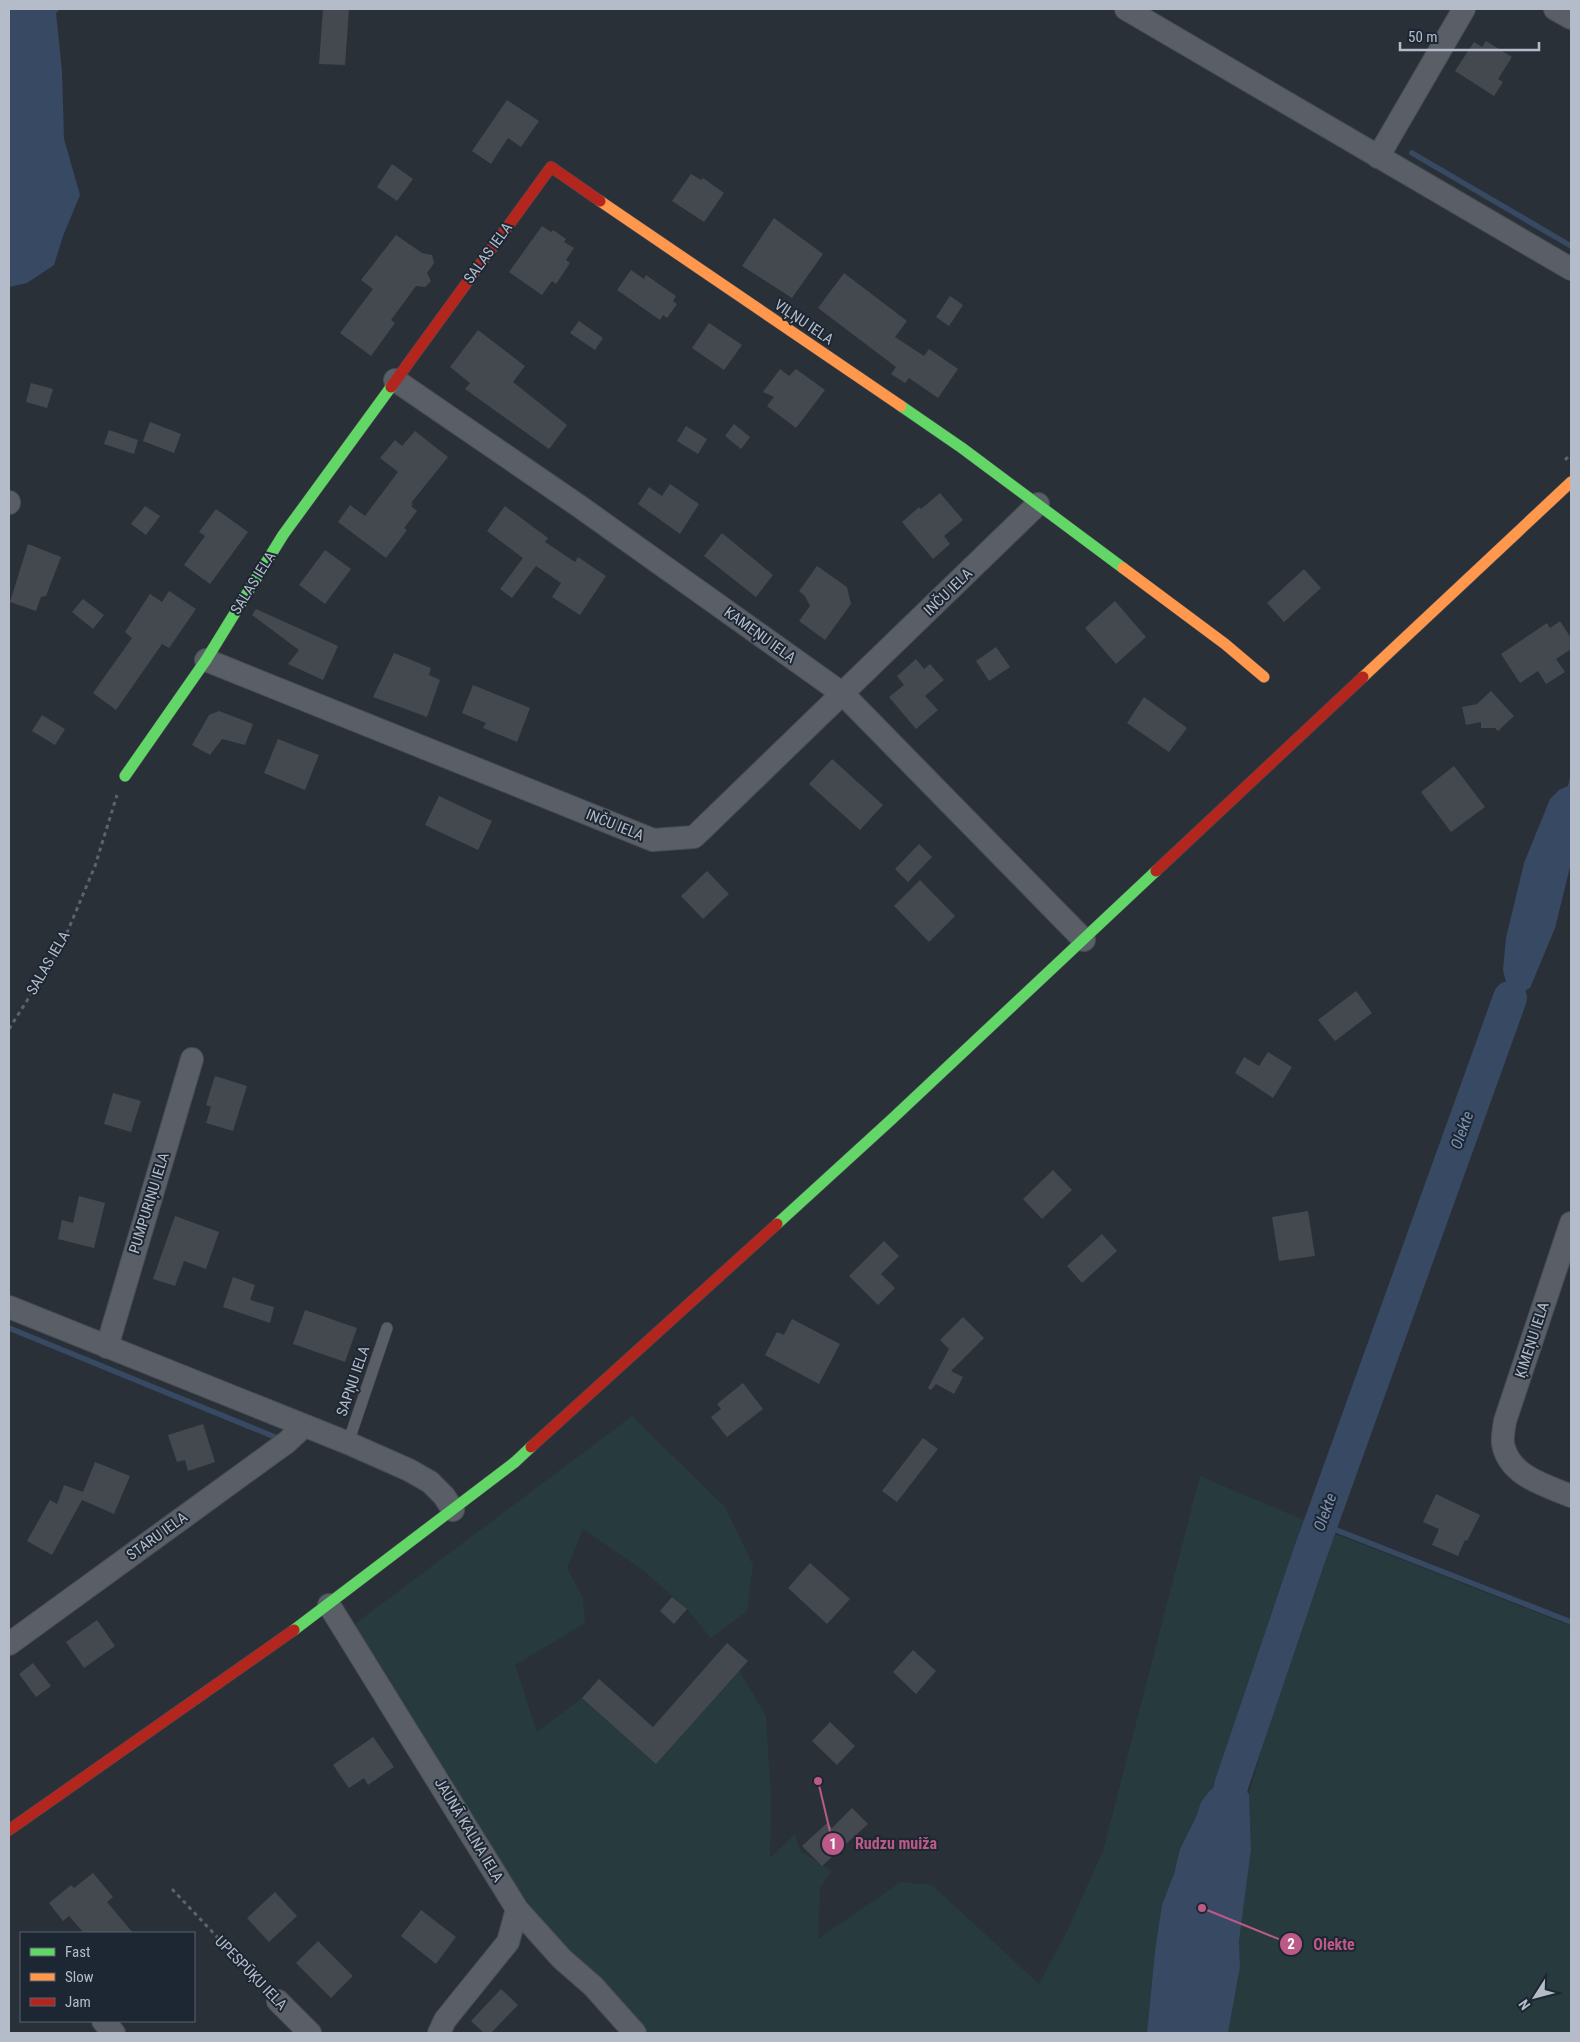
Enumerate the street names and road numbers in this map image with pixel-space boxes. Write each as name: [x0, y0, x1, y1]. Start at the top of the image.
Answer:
street label: SALAS IELA: [460, 219, 516, 287]
street label: VIĻŅU IELA: [771, 296, 837, 349]
street label: SALAS IELA: [227, 548, 280, 618]
street label: INČU IELA: [920, 564, 976, 620]
street label: KAMEŅU IELA: [721, 603, 800, 667]
street label: INČU IELA: [584, 805, 647, 845]
street label: SALAS IELA: [23, 928, 74, 998]
street label: PUMPURIŅU IELA: [125, 1150, 173, 1256]
street label: ĶIMEŅU IELA: [1511, 1299, 1553, 1380]
street label: SAPŅU IELA: [333, 1343, 374, 1418]
street label: STARU IELA: [123, 1508, 191, 1564]
street label: JAUNĀ KALNA IELA: [431, 1775, 507, 1886]
street label: UPESPŪĶU IELA: [211, 1932, 291, 2014]

